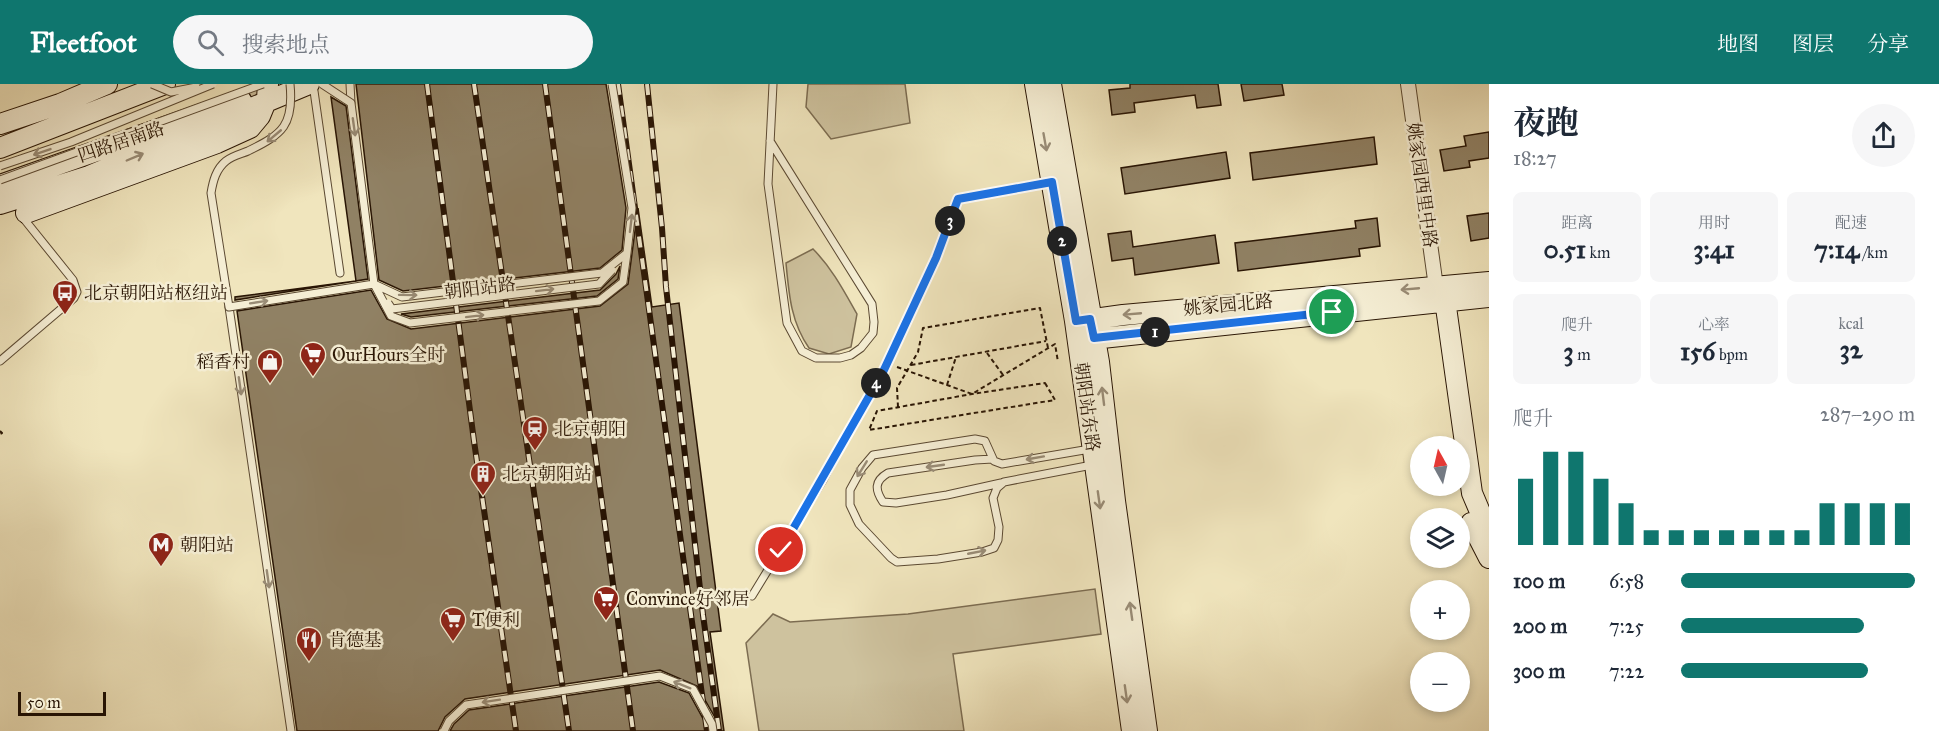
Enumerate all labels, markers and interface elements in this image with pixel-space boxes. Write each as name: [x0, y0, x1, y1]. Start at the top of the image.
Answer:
search box: [173, 15, 593, 69]
text: Fleetfoot: [30, 25, 137, 60]
icon: search: [194, 26, 227, 59]
text: 搜索地点: [242, 31, 330, 58]
text: 地图: [1717, 31, 1759, 57]
text: 图层: [1792, 31, 1834, 57]
text: 分享: [1867, 31, 1909, 57]
text: 夜跑: [1513, 103, 1579, 143]
button: share: [1852, 104, 1915, 167]
one-way arrow: [348, 116, 359, 136]
street label: 四路居南路: [75, 117, 167, 167]
street label: 姚家园西里中路: [1402, 121, 1442, 249]
one-way arrow: [266, 129, 282, 142]
one-way arrow: [1039, 131, 1050, 151]
text: 18:27: [1513, 146, 1557, 170]
one-way arrow: [33, 147, 52, 158]
one-way arrow: [125, 151, 143, 162]
pin: 3: [935, 206, 965, 236]
text: 3: [947, 211, 953, 230]
one-way arrow: [625, 213, 636, 233]
text: 距离: [1561, 213, 1593, 232]
text: 用时: [1698, 213, 1730, 232]
text: 配速: [1835, 213, 1867, 232]
pin: 2: [1047, 226, 1077, 256]
text: 2: [1058, 231, 1066, 250]
text: 0.51: [1544, 233, 1586, 265]
text: 3:41: [1693, 233, 1735, 265]
text: 7:14: [1814, 233, 1859, 265]
text: km: [1586, 243, 1610, 262]
text: /km: [1859, 243, 1888, 262]
street label: 朝阳站路: [443, 273, 517, 303]
bus stop icon: 北京朝阳站枢纽站: [50, 278, 80, 316]
place label: 北京朝阳站枢纽站: [84, 282, 228, 304]
one-way arrow: [1400, 284, 1420, 295]
one-way arrow: [534, 285, 554, 296]
pin: [1306, 286, 1357, 337]
one-way arrow: [398, 289, 417, 301]
street label: 姚家园北路: [1182, 290, 1274, 320]
icon: arrive: [1315, 295, 1348, 328]
one-way arrow: [248, 297, 268, 308]
one-way arrow: [1123, 309, 1142, 320]
one-way arrow: [464, 310, 484, 321]
text: kcal: [1838, 314, 1864, 333]
text: 爬升: [1561, 315, 1593, 334]
text: 心率: [1698, 315, 1730, 334]
pin: 1: [1140, 317, 1170, 347]
text: 1: [1152, 322, 1158, 341]
text: 32: [1839, 333, 1863, 365]
text: 3: [1563, 335, 1574, 367]
text: 156: [1680, 335, 1715, 367]
supermarket icon: OurHours全时: [298, 340, 328, 378]
place label: OurHours全时: [332, 344, 445, 366]
text: m: [1574, 345, 1591, 364]
text: bpm: [1715, 345, 1748, 364]
shop icon: 稻香村: [255, 347, 285, 385]
place label: 稻香村: [196, 351, 250, 373]
street label: 朝阳站东路: [1070, 361, 1104, 453]
pin: 4: [861, 368, 891, 398]
text: 4: [872, 373, 880, 392]
one-way arrow: [235, 375, 246, 395]
one-way arrow: [1097, 387, 1108, 407]
text: 287–290 m: [1820, 402, 1915, 426]
text: 爬升: [1513, 406, 1553, 430]
station icon: 北京朝阳: [520, 414, 550, 452]
place label: 北京朝阳: [554, 418, 626, 440]
north arrow: [1410, 436, 1470, 496]
map controls: [1410, 436, 1470, 712]
one-way arrow: [1025, 453, 1045, 464]
building icon: 北京朝阳站: [468, 459, 498, 497]
one-way arrow: [856, 460, 868, 477]
one-way arrow: [925, 460, 945, 471]
place label: 北京朝阳站: [502, 463, 592, 485]
one-way arrow: [1094, 490, 1105, 510]
button: layers: [1410, 508, 1470, 568]
pin: [755, 524, 806, 575]
metro station icon: 朝阳站: [146, 530, 176, 568]
icon: check: [764, 533, 797, 566]
place label: 朝阳站: [180, 534, 234, 556]
one-way arrow: [967, 546, 986, 557]
one-way arrow: [263, 568, 274, 588]
text: 100 m: [1513, 569, 1565, 593]
text: 6:58: [1609, 569, 1644, 593]
button: +: [1410, 580, 1470, 640]
supermarket icon: Convince好邻居: [591, 584, 621, 622]
place label: Convince好邻居: [626, 588, 749, 610]
one-way arrow: [1125, 601, 1136, 621]
supermarket icon: T便利: [438, 605, 468, 643]
place label: T便利: [472, 609, 520, 631]
text: 200 m: [1513, 614, 1567, 638]
text: 7:25: [1609, 614, 1644, 638]
restaurant icon: 肯德基: [294, 625, 324, 663]
place label: 肯德基: [328, 629, 382, 651]
button: −: [1410, 652, 1470, 712]
text: 300 m: [1513, 659, 1565, 683]
text: 7:22: [1609, 659, 1644, 683]
one-way arrow: [673, 679, 692, 690]
one-way arrow: [1121, 683, 1132, 703]
scale bar: [18, 689, 106, 716]
text: 50 m: [27, 693, 61, 712]
one-way arrow: [481, 696, 501, 707]

